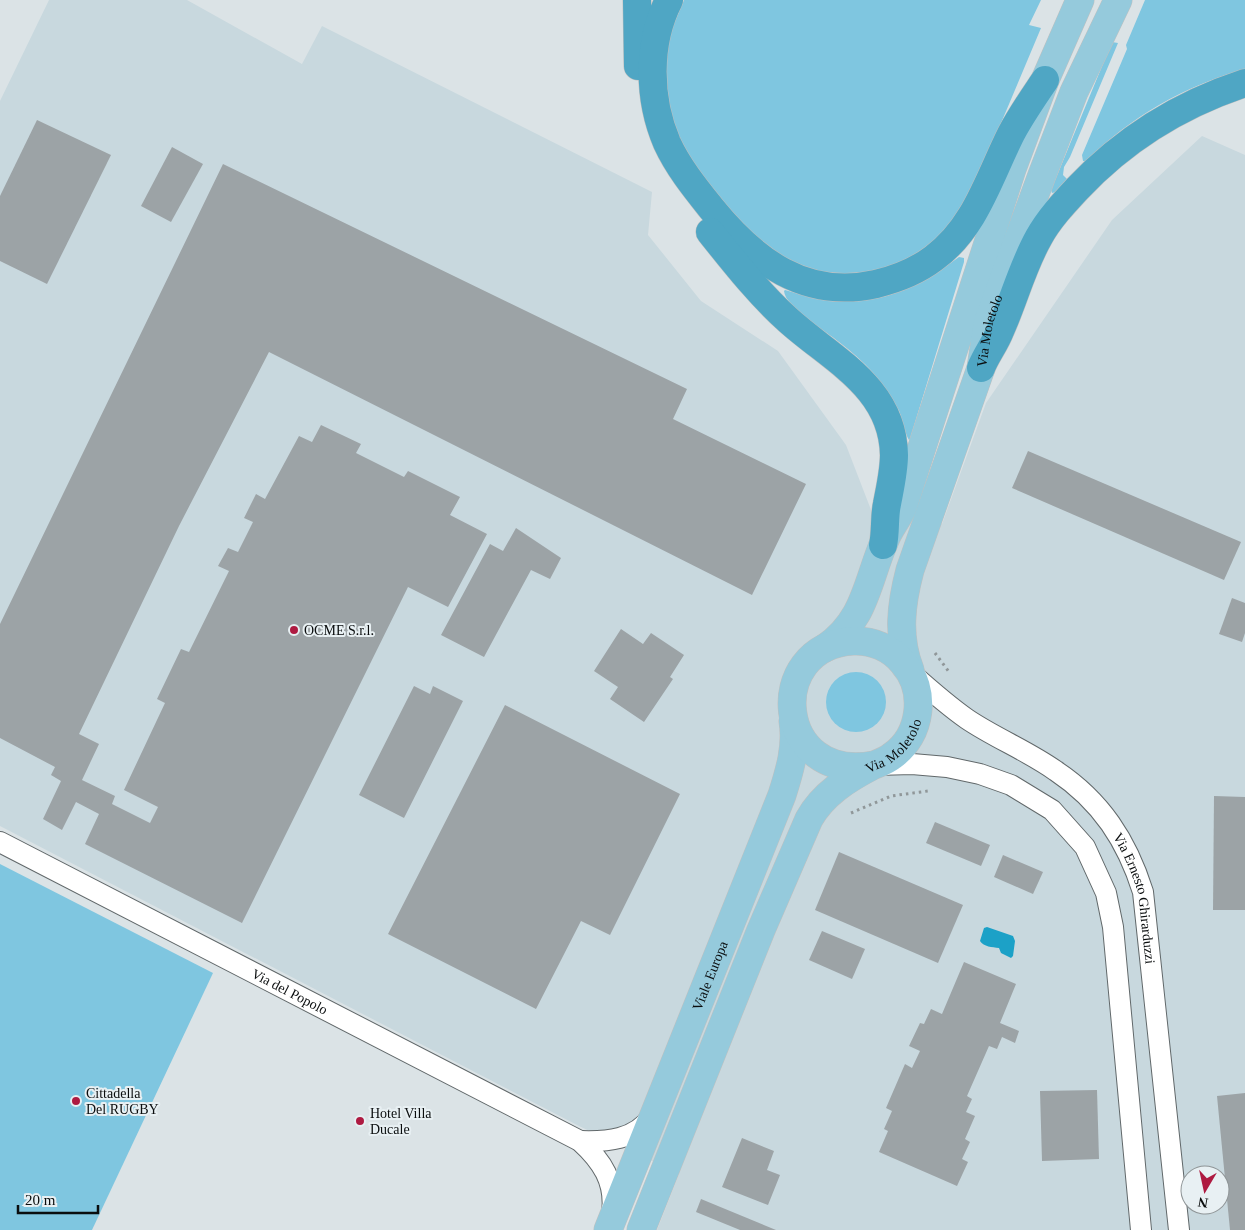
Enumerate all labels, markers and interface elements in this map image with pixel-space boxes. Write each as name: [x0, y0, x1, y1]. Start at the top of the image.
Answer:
street label: Via Moletolo: [974, 292, 1005, 368]
place label: OCME S.r.l.: [304, 623, 374, 638]
marker: OCME S.r.l.: [288, 624, 300, 636]
street label: Via Moletolo: [863, 717, 924, 776]
street label: Via Ernesto Ghirarduzzi: [1111, 830, 1158, 965]
street label: Viale Europa: [689, 938, 731, 1012]
street label: Via del Popolo: [249, 966, 330, 1017]
place label: Cittadella Del RUGBY: [86, 1086, 159, 1117]
marker: Cittadella Del RUGBY: [70, 1095, 82, 1107]
place label: Hotel Villa Ducale: [370, 1106, 432, 1137]
marker: Hotel Villa Ducale: [354, 1115, 366, 1127]
north arrow: [1180, 1165, 1230, 1215]
scale bar: [18, 1182, 98, 1214]
text: 20 m: [25, 1192, 56, 1208]
text: N: [1197, 1194, 1209, 1211]

